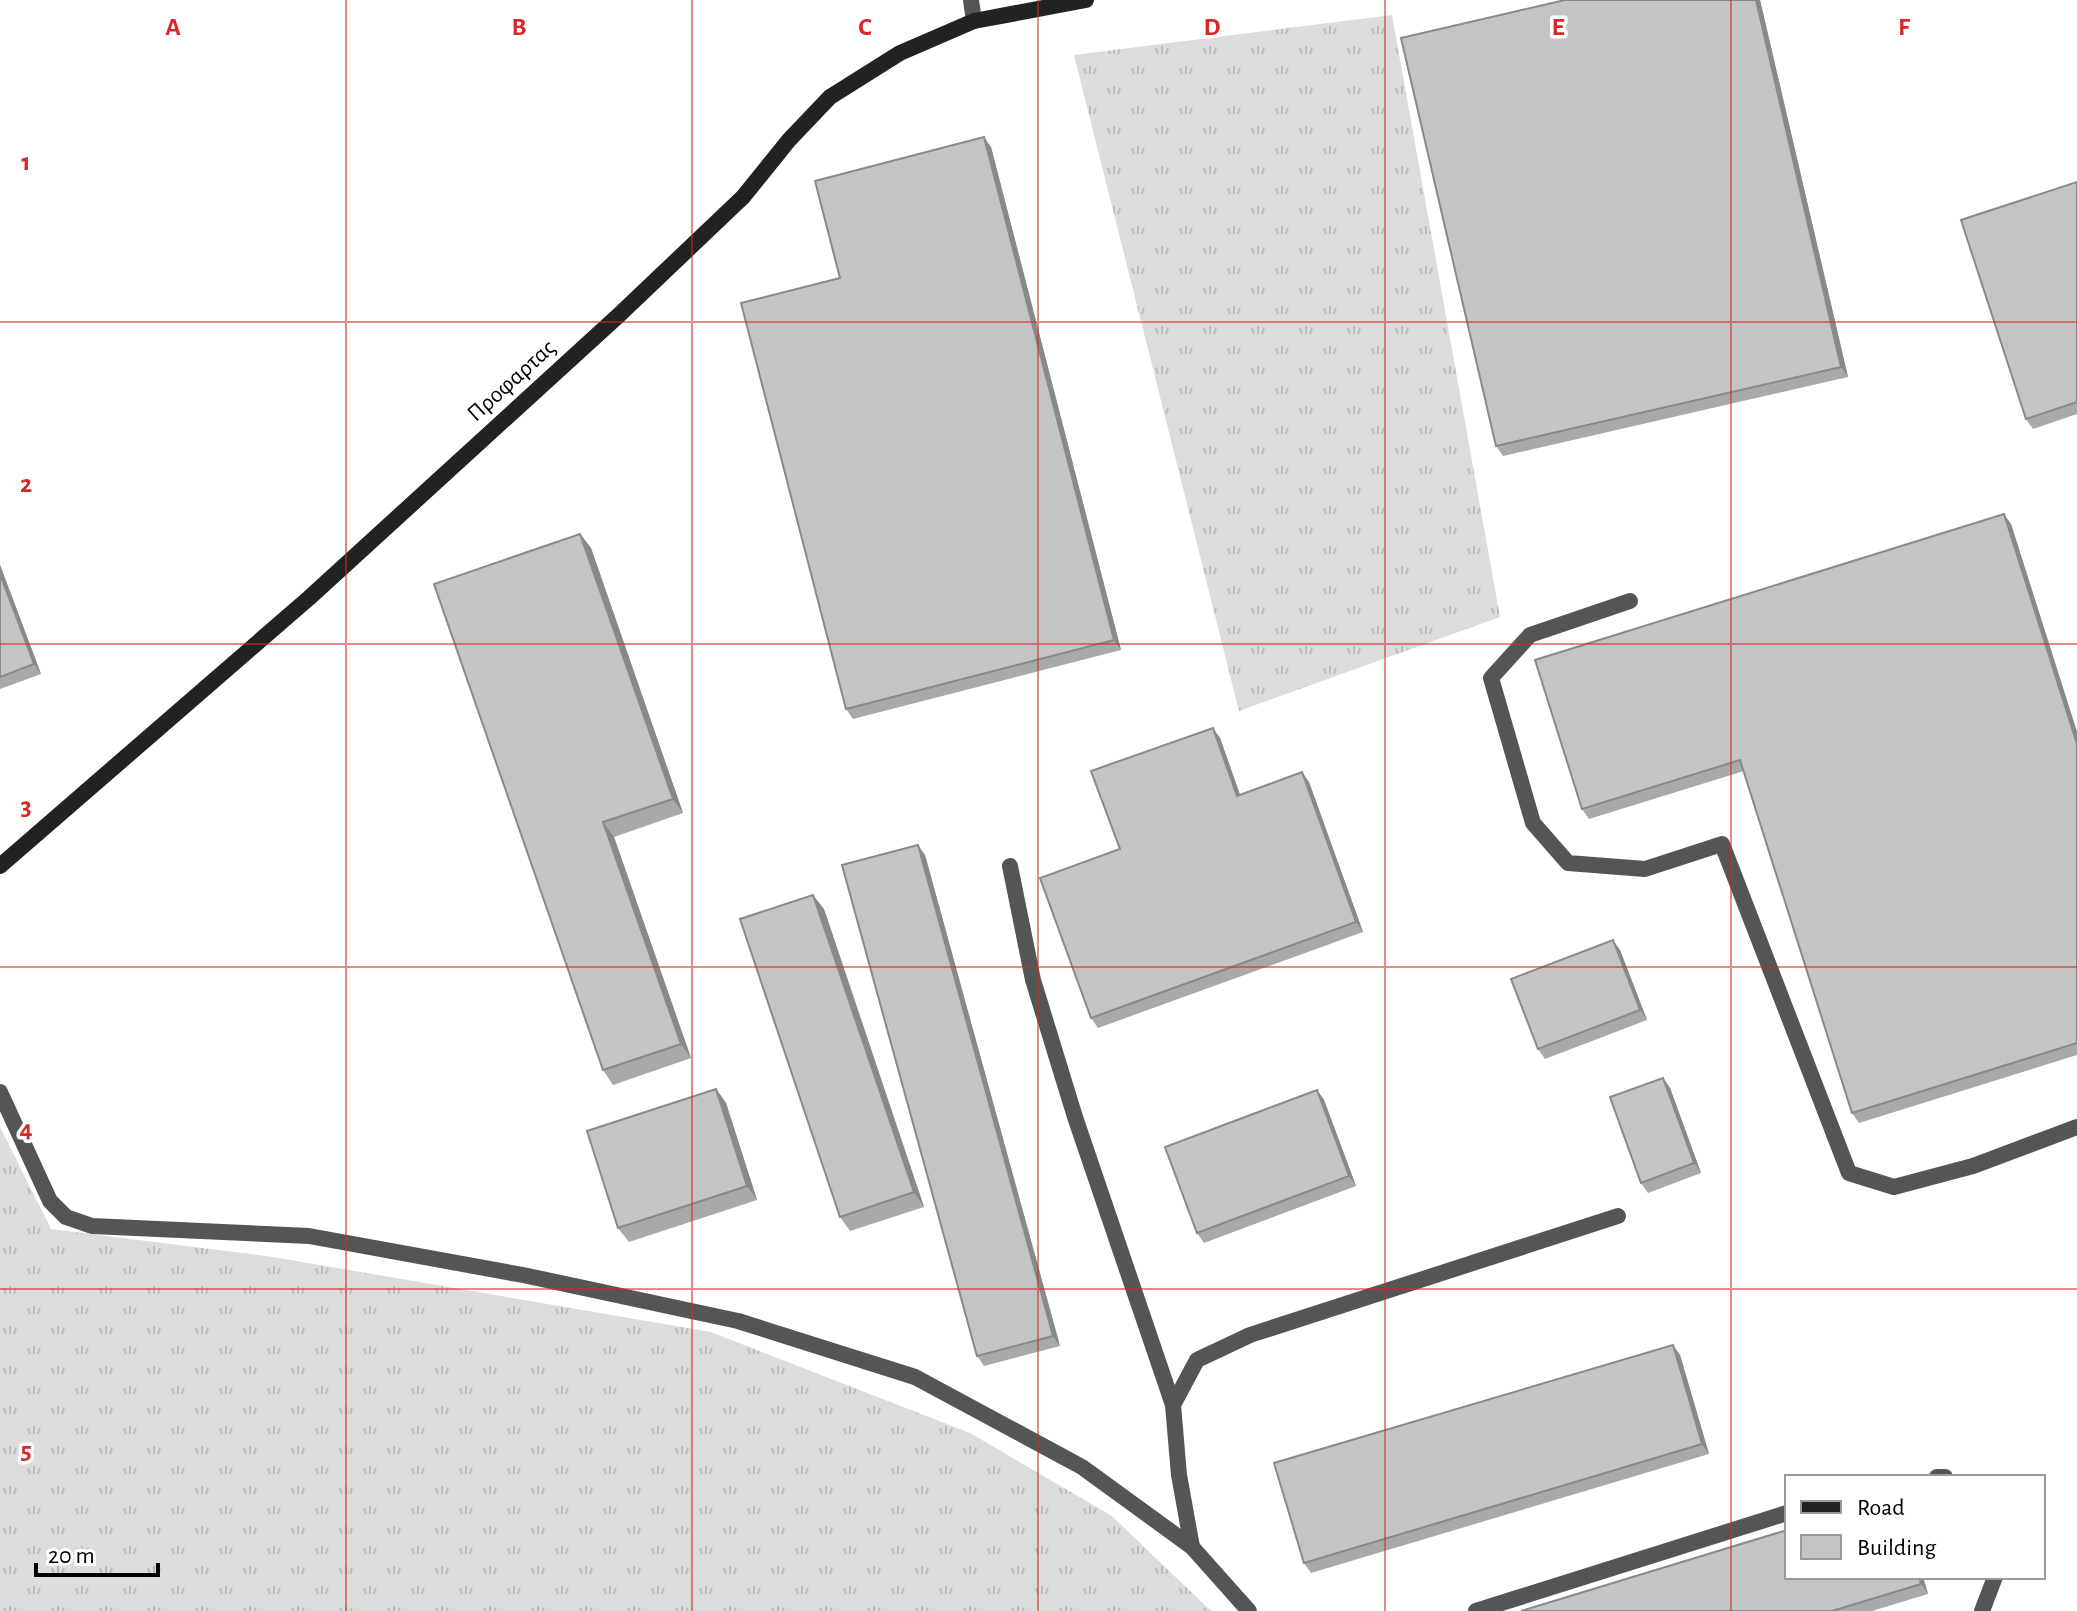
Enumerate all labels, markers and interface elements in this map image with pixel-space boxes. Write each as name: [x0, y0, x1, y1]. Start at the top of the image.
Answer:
text: A: [165, 14, 181, 40]
text: B: [511, 14, 527, 40]
text: C: [858, 14, 872, 40]
text: D: [1203, 14, 1221, 40]
text: E: [1551, 14, 1565, 40]
text: F: [1898, 14, 1911, 40]
text: 1: [21, 149, 31, 175]
street label: Προφαρτας: [463, 335, 560, 426]
text: 2: [20, 471, 32, 497]
text: 3: [20, 794, 32, 820]
text: 4: [19, 1116, 33, 1142]
text: 5: [20, 1438, 32, 1464]
legend: [1785, 1475, 2045, 1579]
text: Road: [1857, 1496, 1905, 1520]
scale bar: [36, 1527, 158, 1577]
text: Building: [1857, 1536, 1936, 1560]
text: 20 m: [48, 1544, 95, 1568]

